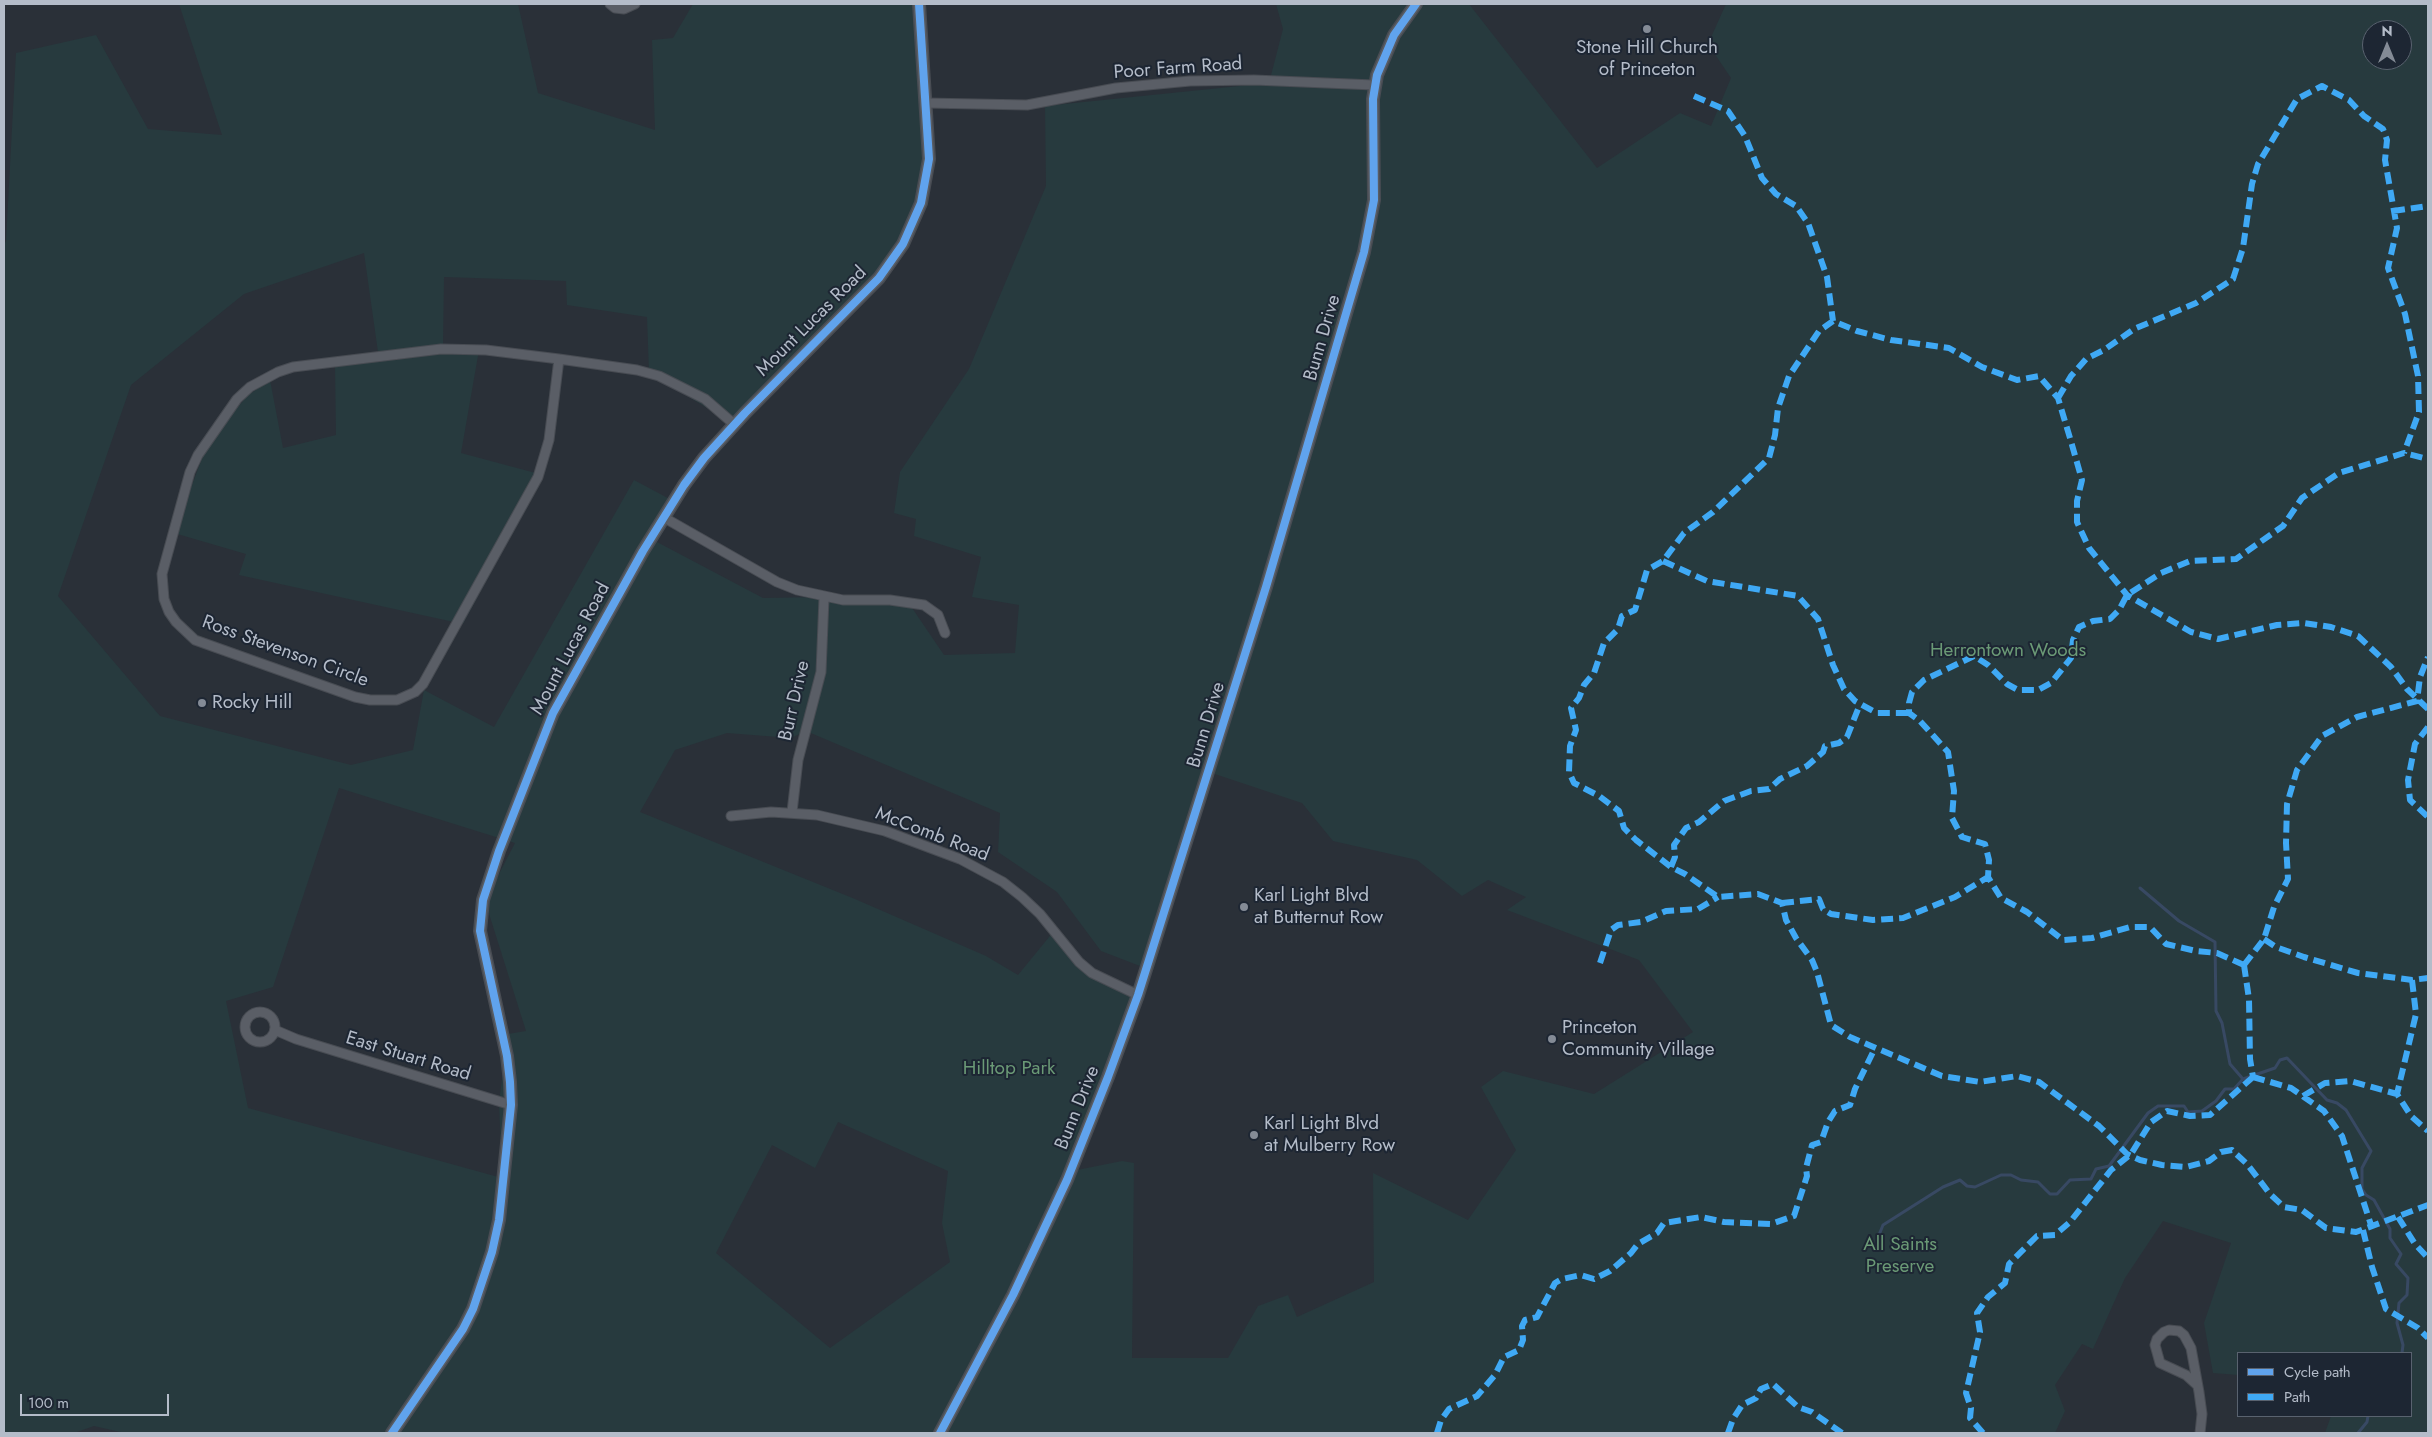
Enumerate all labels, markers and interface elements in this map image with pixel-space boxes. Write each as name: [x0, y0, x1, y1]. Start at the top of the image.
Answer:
north arrow: [2362, 20, 2412, 70]
text: N: [2381, 21, 2393, 41]
marker: Stone Hill Church of Princeton: [1641, 23, 1653, 35]
place label: Stone Hill Church of Princeton: [1576, 37, 1718, 81]
street label: Poor Farm Road: [1113, 53, 1243, 85]
street label: Mount Lucas Road: [752, 262, 872, 382]
street label: Bunn Drive: [1300, 292, 1346, 384]
street label: Mount Lucas Road: [527, 579, 615, 719]
street label: Ross Stevenson Circle: [199, 611, 371, 693]
park label: Herrontown Woods: [1930, 640, 2086, 662]
street label: Burr Drive: [775, 659, 815, 743]
street label: Bunn Drive: [1183, 679, 1231, 771]
place label: Rocky Hill: [212, 692, 292, 714]
marker: Rocky Hill: [196, 697, 208, 709]
street label: McComb Road: [872, 803, 992, 867]
place label: Karl Light Blvd at Butternut Row: [1254, 885, 1383, 929]
marker: Karl Light Blvd at Butternut Row: [1238, 901, 1250, 913]
place label: Princeton Community Village: [1562, 1017, 1715, 1061]
street label: East Stuart Road: [343, 1027, 473, 1087]
marker: Princeton Community Village: [1546, 1033, 1558, 1045]
park label: Hilltop Park: [963, 1058, 1055, 1080]
street label: Bunn Drive: [1051, 1063, 1105, 1153]
place label: Karl Light Blvd at Mulberry Row: [1264, 1113, 1395, 1157]
marker: Karl Light Blvd at Mulberry Row: [1248, 1129, 1260, 1141]
park label: All Saints Preserve: [1863, 1234, 1937, 1278]
legend: [2237, 1352, 2412, 1417]
text: Cycle path: [2284, 1361, 2351, 1383]
scale bar: [22, 1384, 171, 1416]
text: Path: [2284, 1386, 2310, 1408]
text: 100 m: [28, 1392, 69, 1414]

